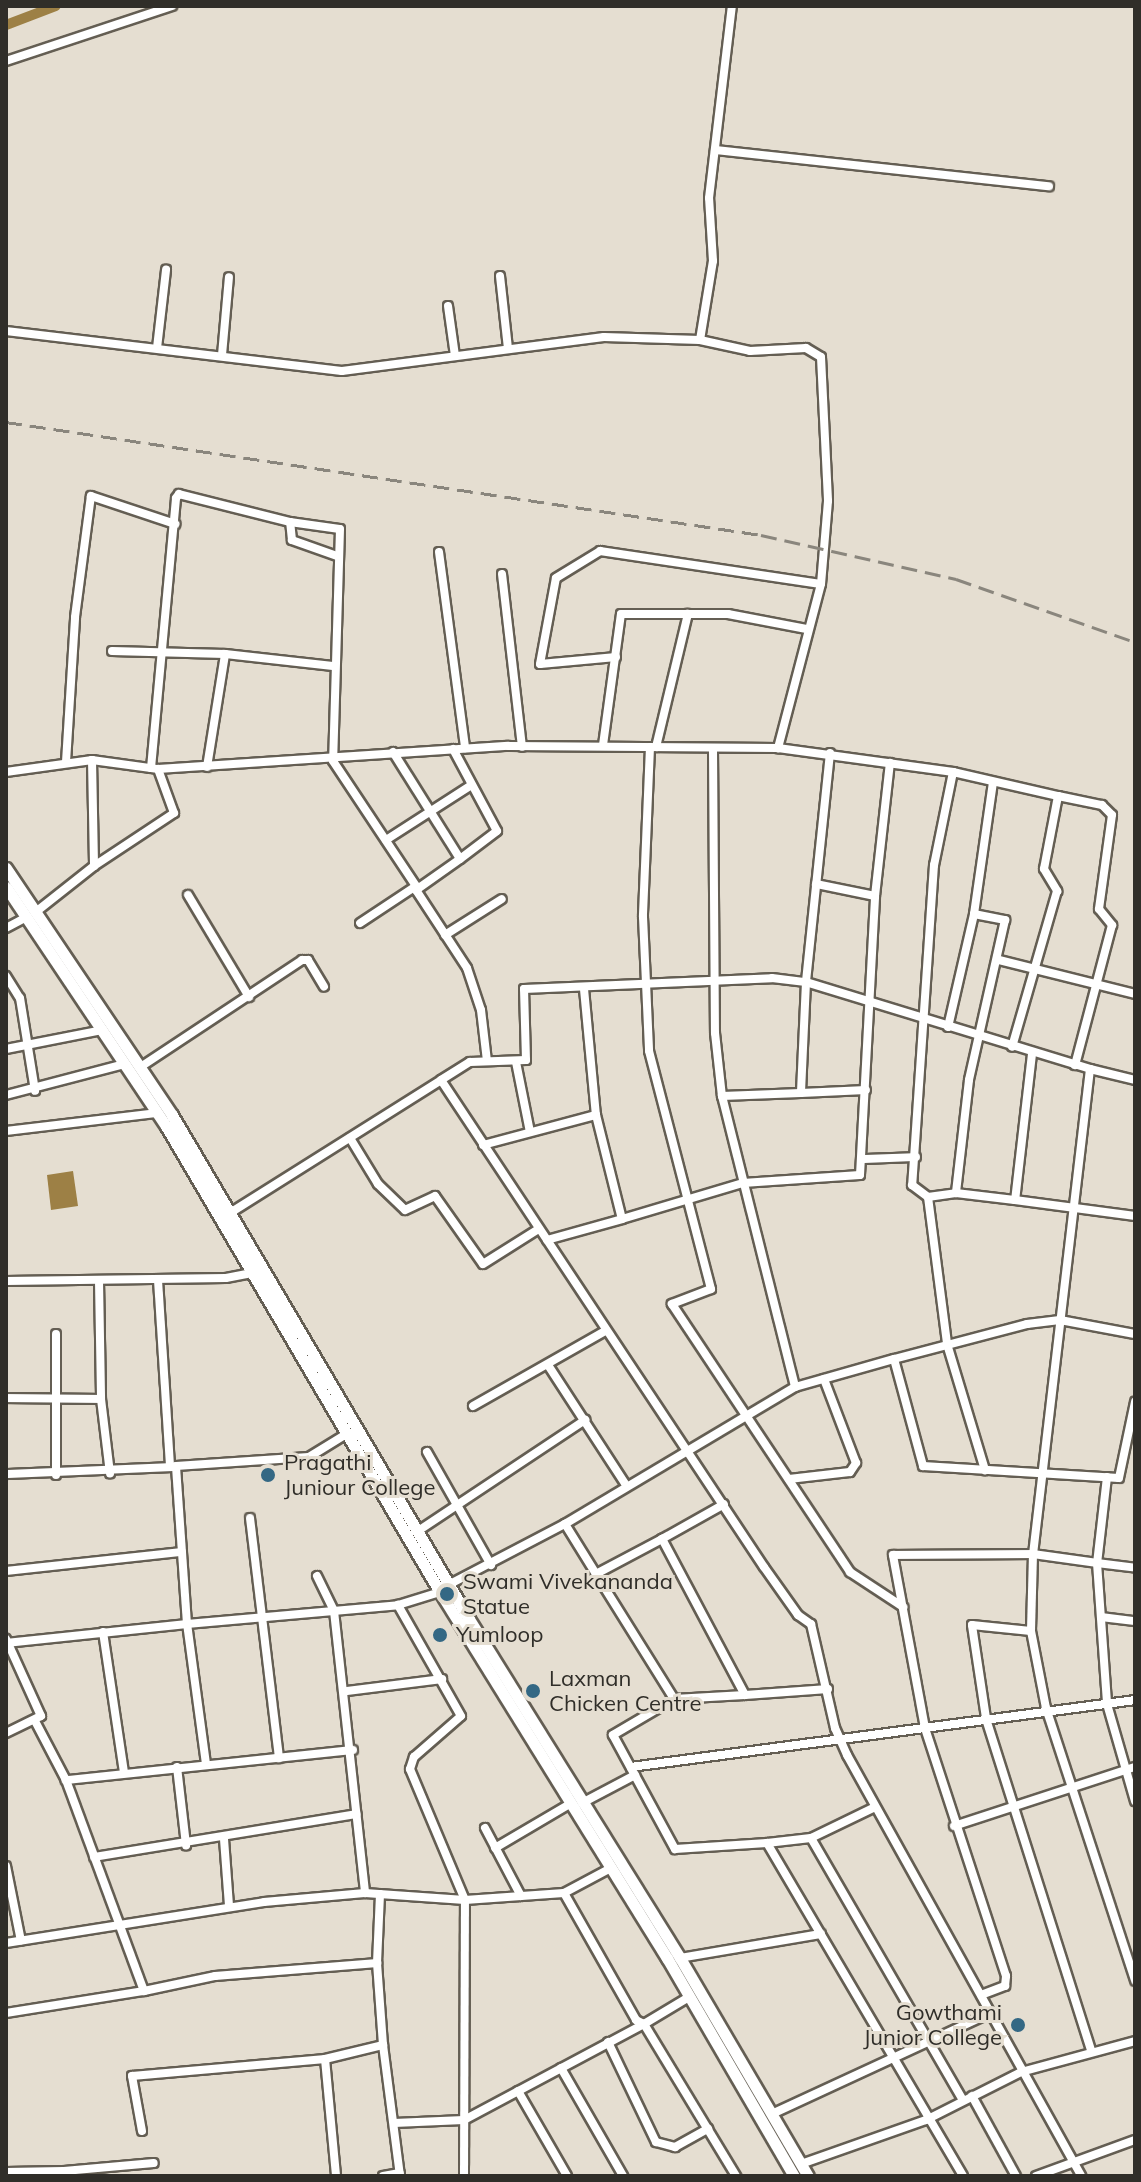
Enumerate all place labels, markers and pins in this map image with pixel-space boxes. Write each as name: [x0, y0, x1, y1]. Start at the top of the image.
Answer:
place label: Pragathi Juniour College: [284, 1449, 436, 1500]
marker: Pragathi Juniour College: [259, 1466, 277, 1484]
place label: Swami Vivekananda Statue: [463, 1568, 673, 1620]
marker: Swami Vivekananda Statue: [438, 1585, 456, 1603]
place label: Yumloop: [456, 1622, 543, 1648]
marker: Yumloop: [431, 1626, 449, 1644]
place label: Laxman Chicken Centre: [549, 1665, 701, 1716]
marker: Laxman Chicken Centre: [524, 1682, 542, 1700]
place label: Gowthami Junior College: [863, 1999, 1002, 2050]
marker: Gowthami Junior College: [1009, 2016, 1027, 2034]

